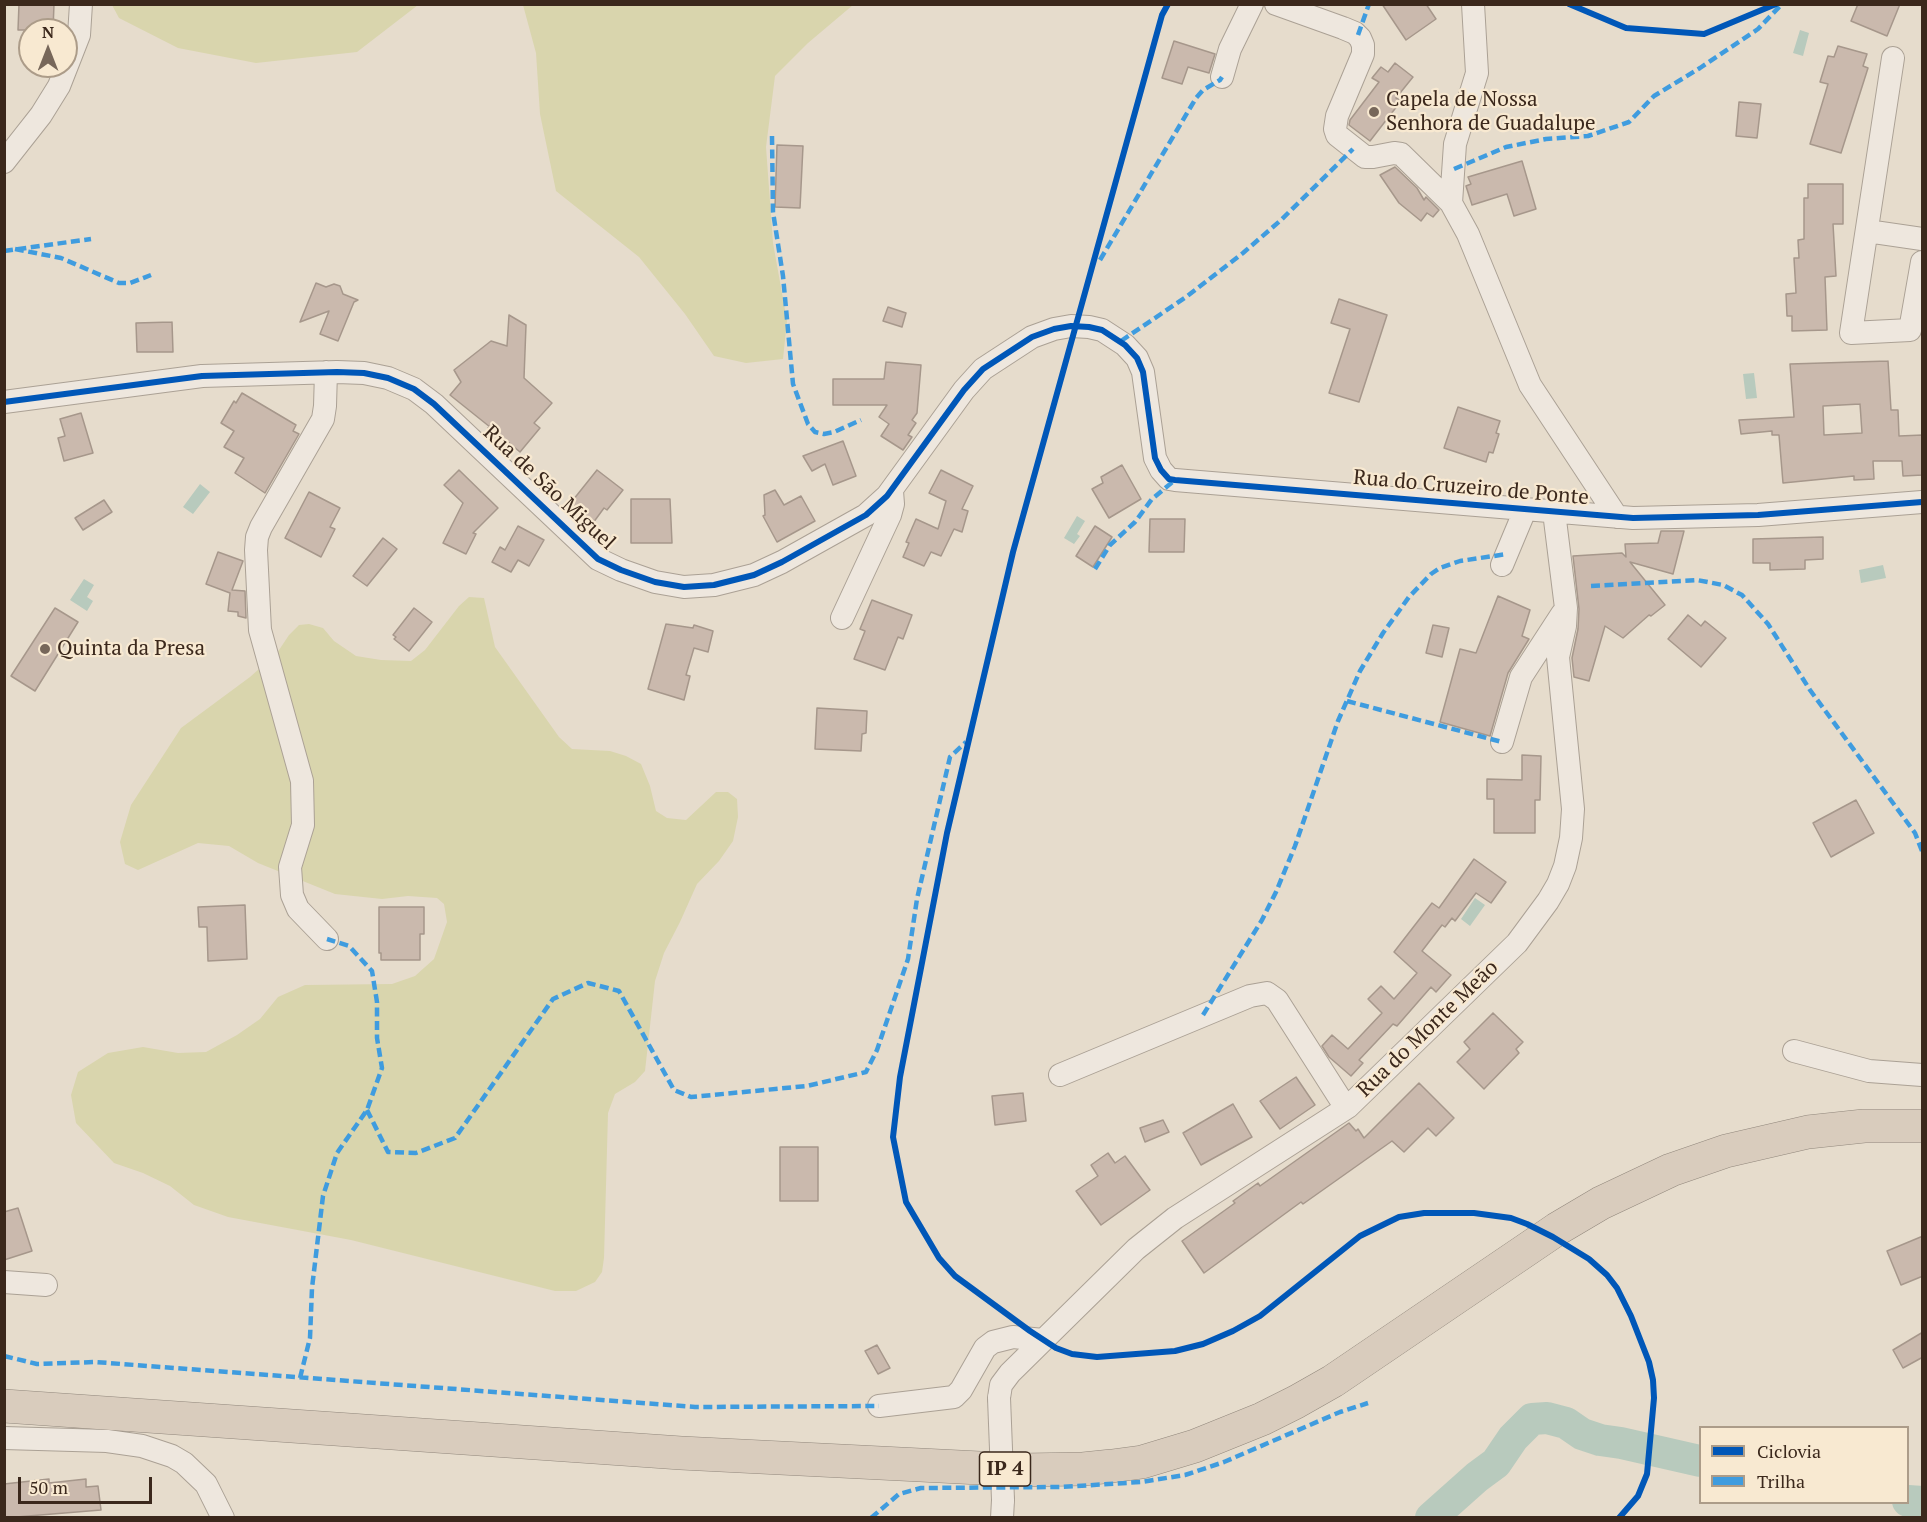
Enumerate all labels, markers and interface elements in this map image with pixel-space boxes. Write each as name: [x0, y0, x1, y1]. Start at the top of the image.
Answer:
north arrow: [18, 18, 78, 78]
text: N: [42, 21, 54, 43]
place label: Capela de Nossa Senhora de Guadalupe: [1386, 87, 1596, 137]
marker: Capela de Nossa Senhora de Guadalupe: [1367, 105, 1381, 119]
street label: Rua de São Miguel: [478, 420, 620, 556]
street label: Rua do Cruzeiro de Ponte: [1352, 465, 1590, 511]
place label: Quinta da Presa: [57, 636, 205, 662]
marker: Quinta da Presa: [38, 642, 52, 656]
street label: Rua do Monte Meão: [1352, 955, 1504, 1103]
legend: [1699, 1426, 1909, 1504]
text: Ciclovia: [1757, 1439, 1821, 1463]
road number: IP 4: [980, 1452, 1030, 1486]
scale bar: [21, 1465, 154, 1503]
text: Trilha: [1757, 1469, 1805, 1493]
text: 50 m: [29, 1475, 68, 1499]

